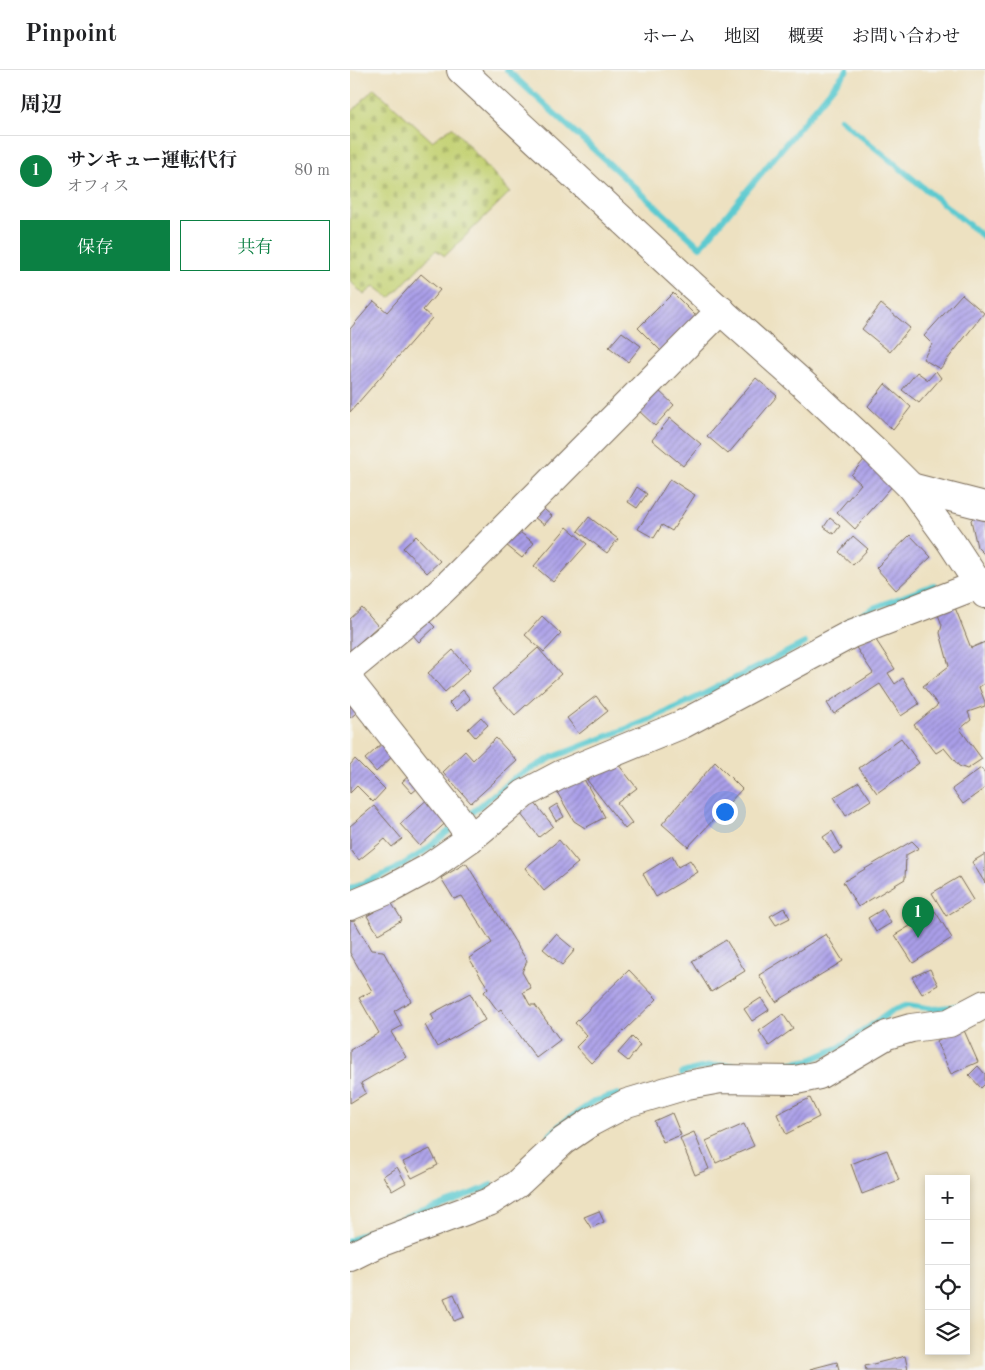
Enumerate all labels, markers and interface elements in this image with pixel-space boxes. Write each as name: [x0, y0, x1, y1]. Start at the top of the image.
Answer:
text: Pinpoint: [25, 23, 117, 47]
text: ホーム: [642, 28, 696, 46]
text: 地図: [724, 28, 760, 46]
text: 概要: [788, 28, 824, 46]
text: お問い合わせ: [852, 28, 960, 46]
text: 周辺: [20, 95, 62, 116]
text: サンキュー運転代行: [67, 152, 237, 171]
text: 1: [31, 163, 41, 179]
text: 80 m: [294, 163, 330, 179]
text: オフィス: [67, 179, 129, 195]
button: 保存: [20, 220, 170, 271]
button: 共有: [180, 220, 330, 271]
your location: [712, 799, 738, 825]
pin: 1: [902, 897, 934, 938]
map controls: [925, 1175, 970, 1355]
button: +: [925, 1175, 970, 1220]
button: −: [925, 1220, 970, 1265]
button: locate: [925, 1265, 970, 1310]
button: layers: [925, 1310, 970, 1355]

